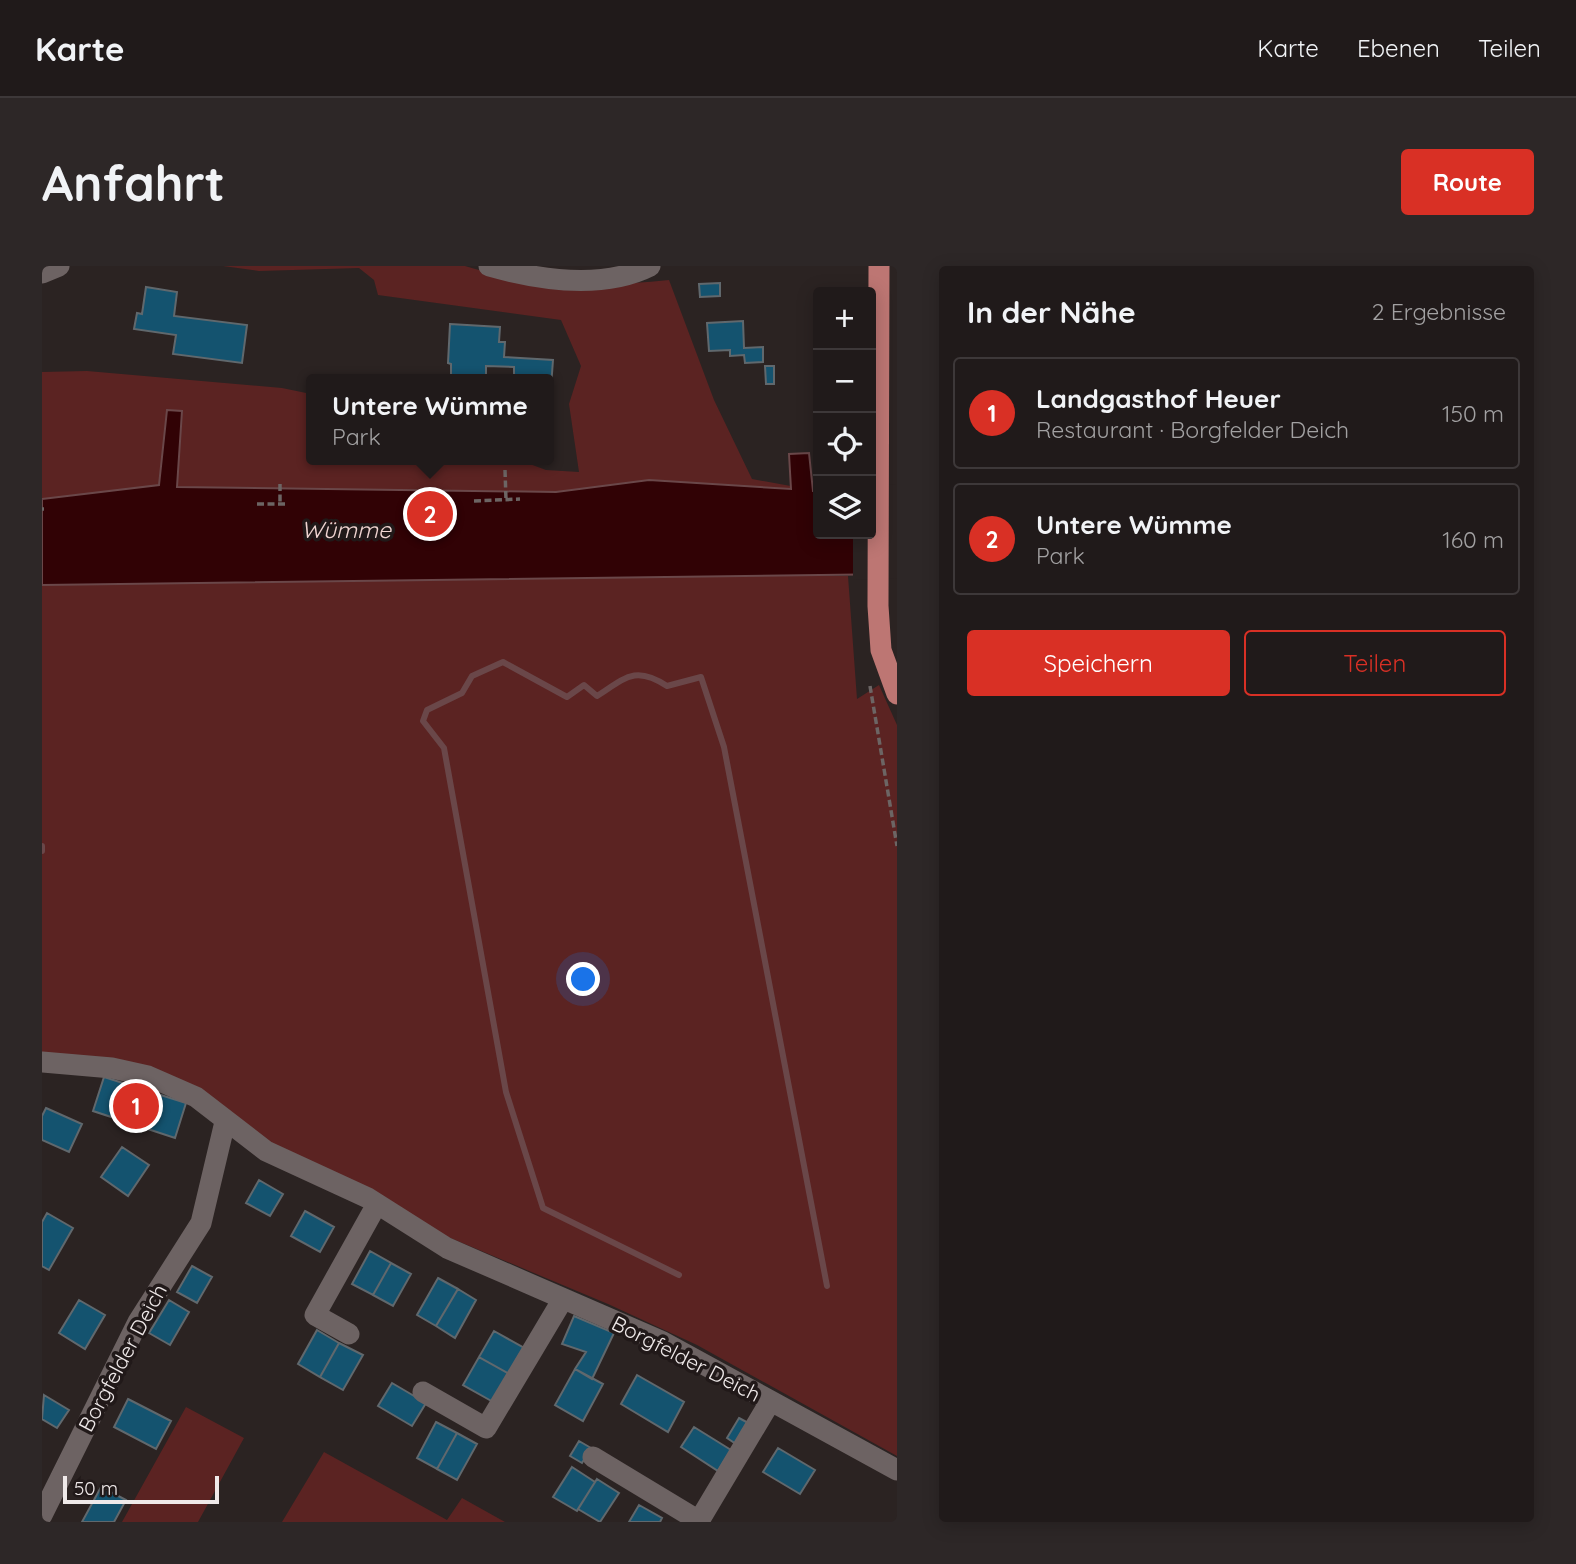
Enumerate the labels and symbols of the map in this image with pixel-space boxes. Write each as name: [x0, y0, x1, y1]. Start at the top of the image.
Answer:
pin: 2: [407, 488, 453, 540]
water label: Wümme: [301, 515, 392, 544]
your location: [566, 962, 600, 996]
pin: 1: [113, 1080, 159, 1132]
street label: Borgfelder Deich: [72, 1279, 172, 1436]
street label: Borgfelder Deich: [608, 1309, 765, 1407]
scale bar: [63, 1473, 219, 1505]

